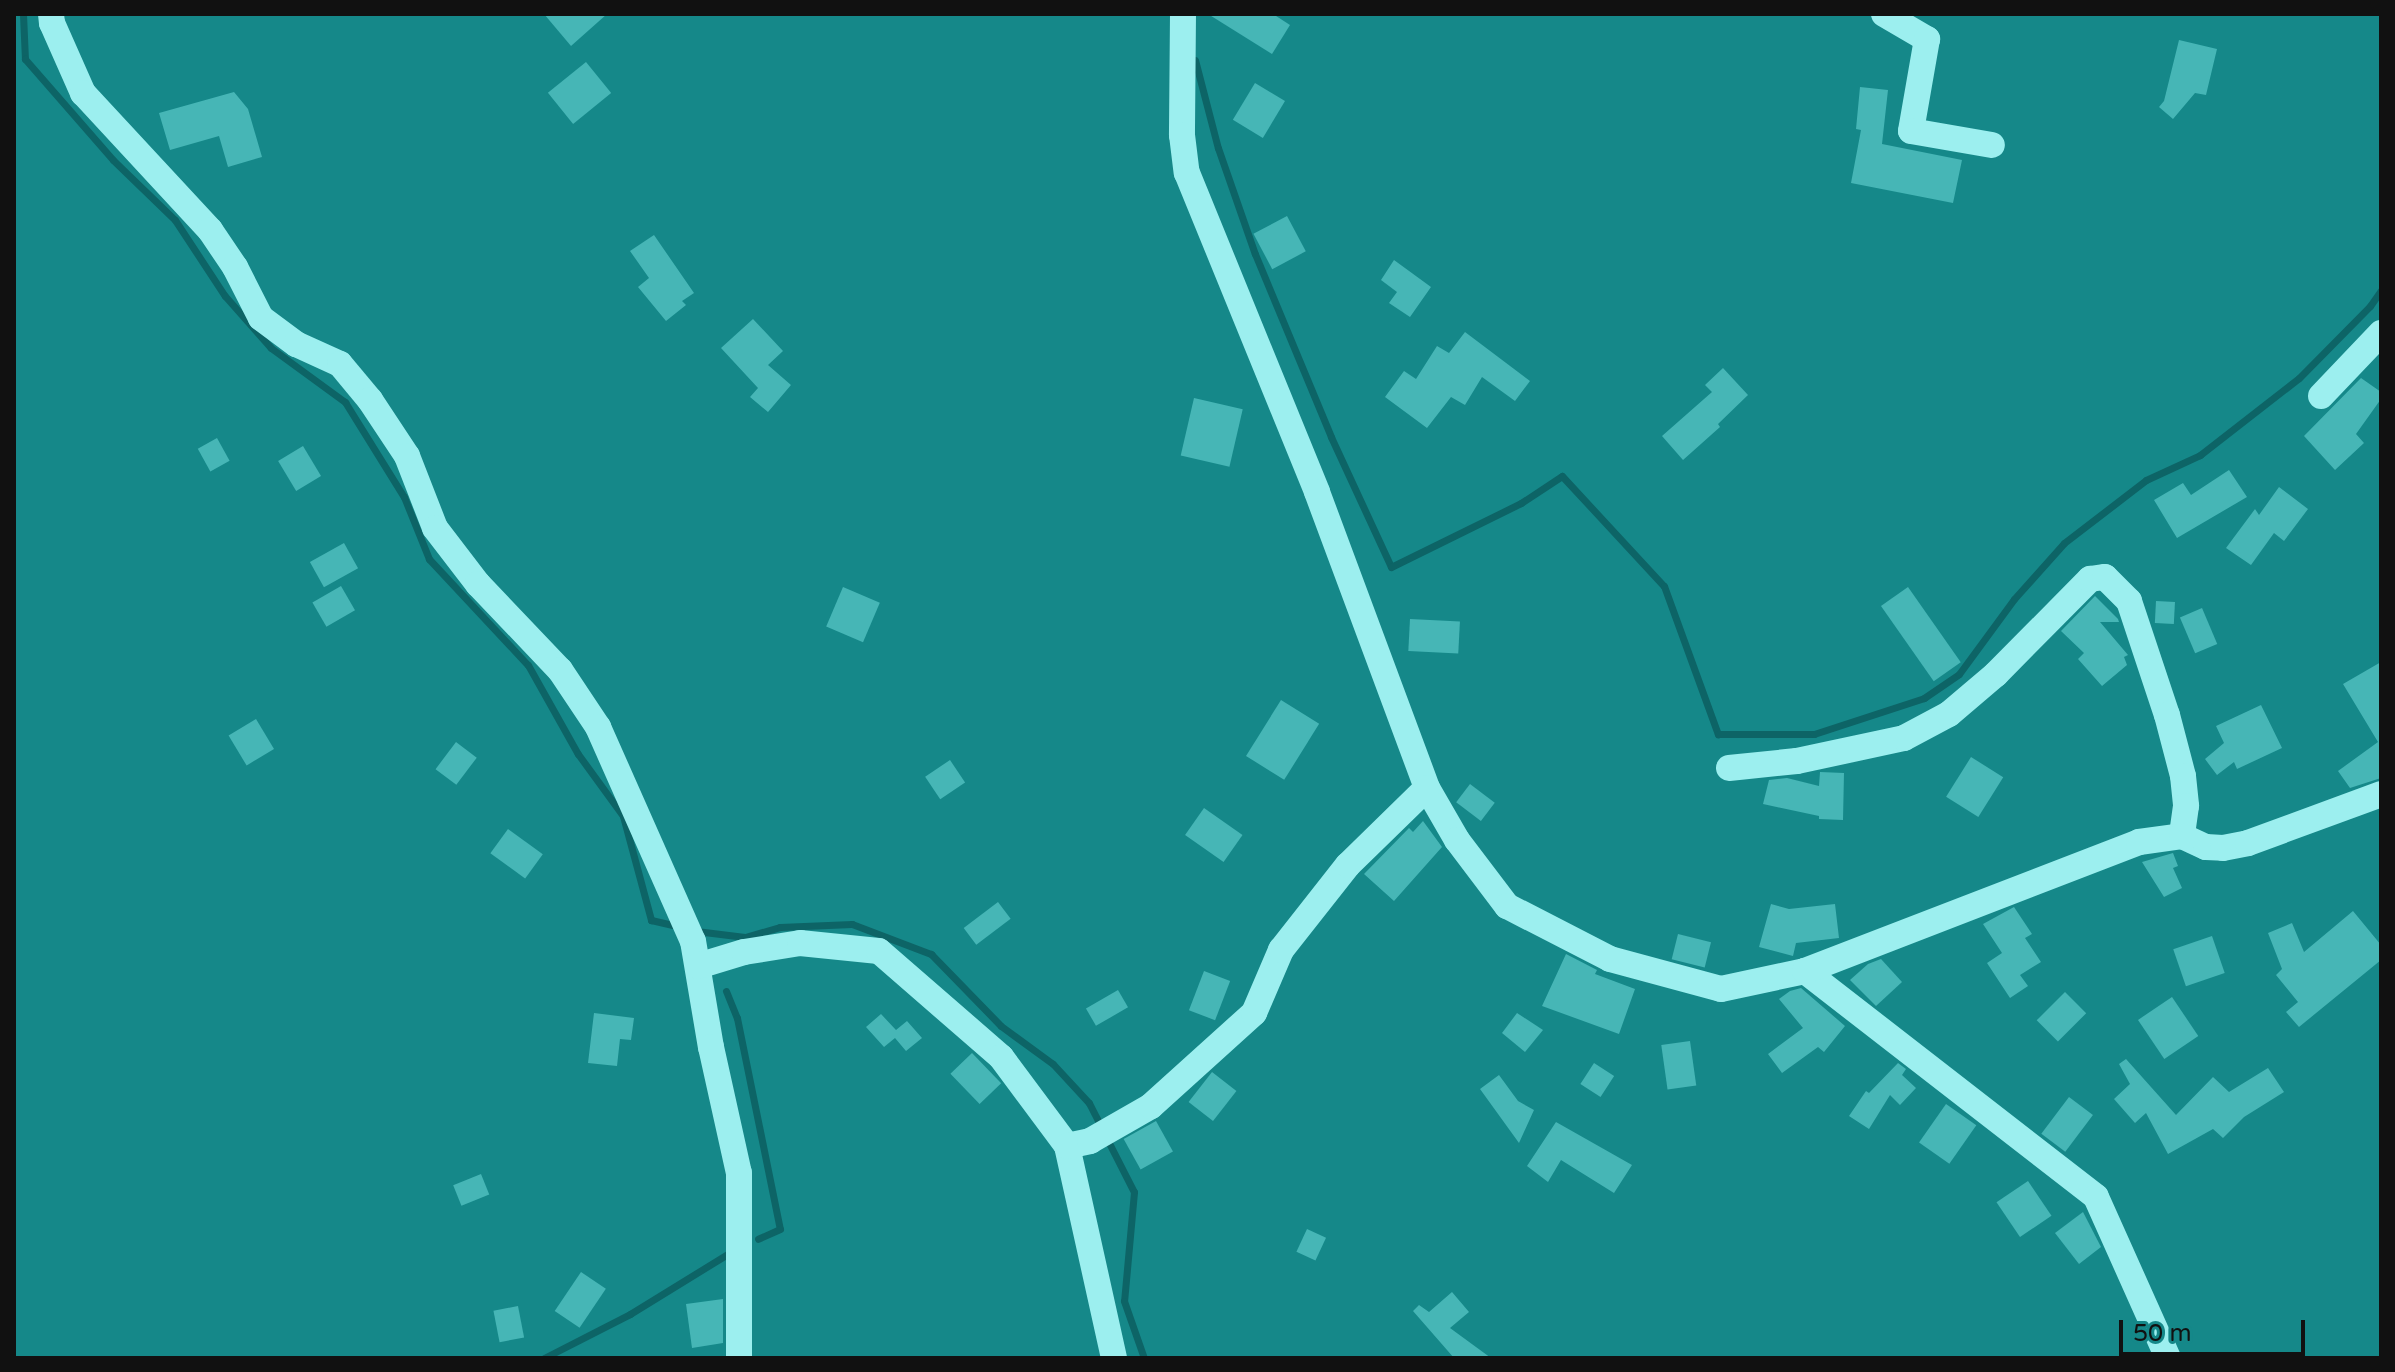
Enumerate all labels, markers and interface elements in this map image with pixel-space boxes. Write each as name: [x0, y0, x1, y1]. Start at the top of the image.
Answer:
scale bar: [2123, 1304, 2309, 1354]
text: 50 m: [2133, 1319, 2191, 1348]

